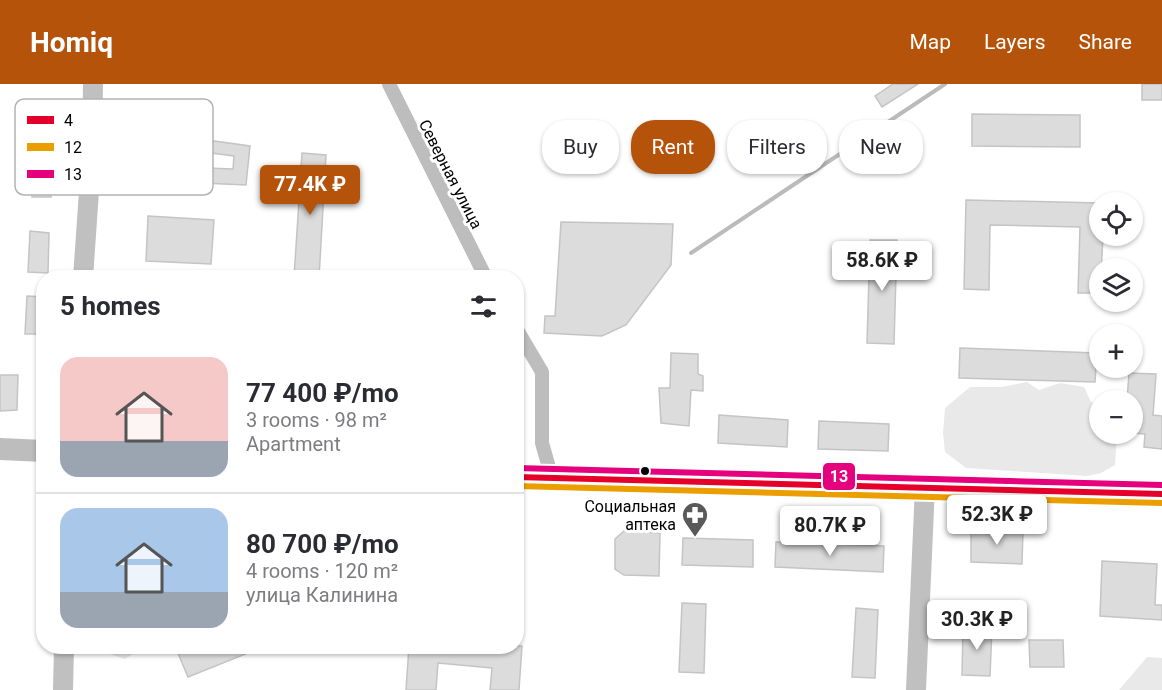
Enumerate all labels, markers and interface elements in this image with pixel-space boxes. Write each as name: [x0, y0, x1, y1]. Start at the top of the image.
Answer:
text: Homiq: [30, 26, 113, 59]
text: Map: [909, 30, 951, 54]
text: Layers: [984, 30, 1045, 54]
text: Share: [1078, 30, 1132, 54]
legend: [15, 99, 213, 195]
text: 4: [64, 111, 73, 130]
street label: Северная улица: [415, 116, 486, 232]
chip: Buy: [542, 120, 619, 174]
chip: Rent: [631, 120, 715, 174]
chip: Filters: [727, 120, 827, 174]
chip: New: [839, 120, 923, 174]
text: 12: [64, 138, 82, 157]
text: 13: [64, 165, 82, 184]
pin: 77.4K ₽: [255, 165, 365, 216]
text: 77.4K ₽: [274, 172, 346, 196]
map controls: [1089, 192, 1143, 444]
button: locate: [1089, 192, 1143, 246]
pin: 58.6K ₽: [827, 241, 937, 292]
text: 58.6K ₽: [846, 248, 918, 272]
button: layers: [1089, 258, 1143, 312]
icon: filters: [467, 290, 500, 323]
text: 5 homes: [60, 291, 161, 321]
button: +: [1089, 324, 1143, 378]
text: 77 400 ₽/mo: [246, 378, 399, 408]
icon: home: [108, 381, 180, 453]
button: −: [1089, 390, 1143, 444]
text: 3 rooms · 98 m²: [246, 408, 387, 432]
text: Apartment: [246, 432, 341, 456]
line badge: 13: [822, 462, 856, 491]
unlabelled marker: [639, 465, 651, 477]
text: 13: [830, 467, 848, 486]
pin: 52.3K ₽: [942, 495, 1052, 546]
place label: Социальная аптека: [584, 497, 676, 534]
pharmacy icon: Социальная аптека: [680, 500, 710, 538]
text: 52.3K ₽: [961, 502, 1033, 526]
pin: 80.7K ₽: [775, 506, 885, 557]
text: 80.7K ₽: [794, 513, 866, 537]
text: 80 700 ₽/mo: [246, 529, 399, 559]
icon: home: [108, 532, 180, 604]
text: 4 rooms · 120 m²: [246, 559, 398, 583]
text: улица Калинина: [246, 583, 398, 607]
pin: 30.3K ₽: [922, 600, 1032, 651]
text: 30.3K ₽: [941, 607, 1013, 631]

